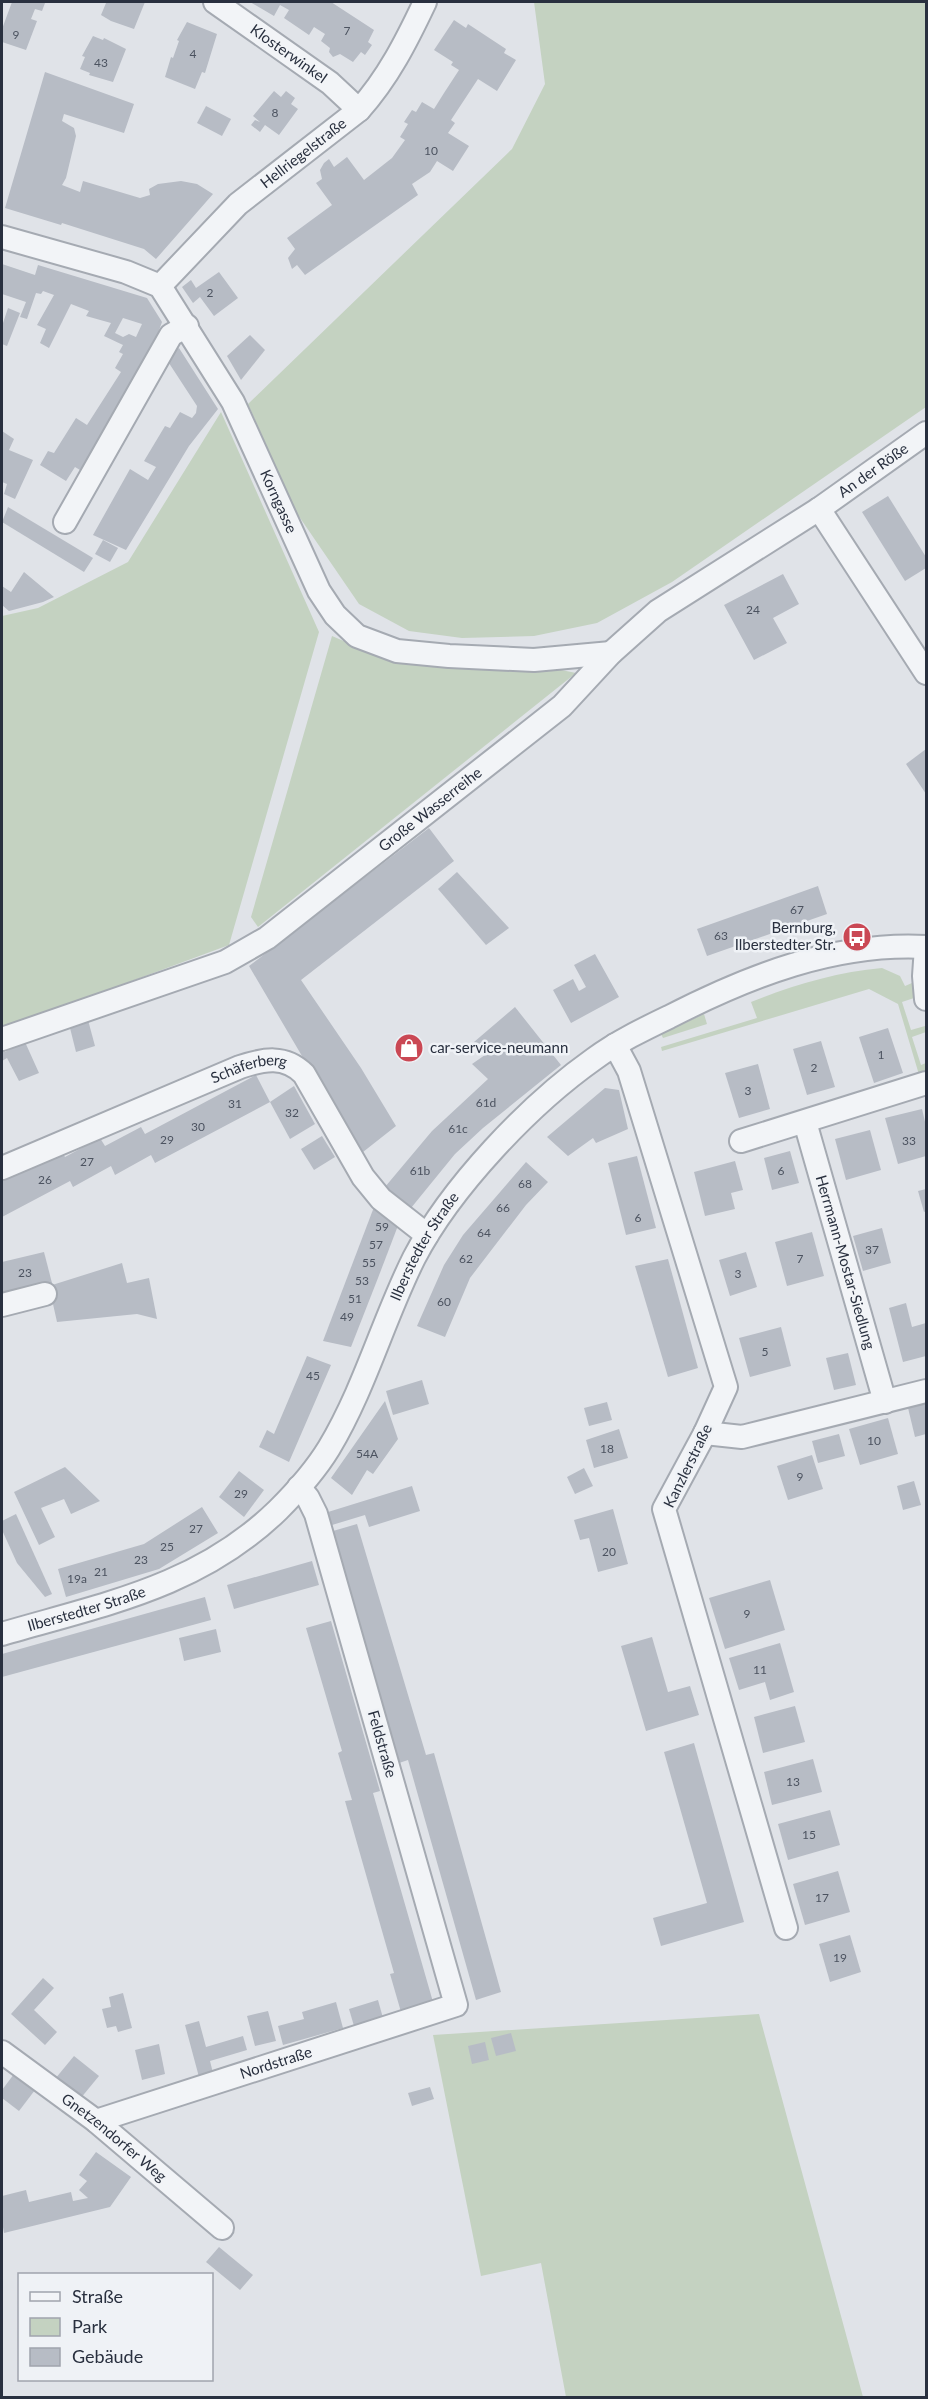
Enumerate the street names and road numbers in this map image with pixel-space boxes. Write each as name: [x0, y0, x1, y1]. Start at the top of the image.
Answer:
street label: Klosterwinkel: [247, 20, 331, 86]
street label: Hellriegelstraße: [256, 113, 349, 191]
street label: An der Röße: [834, 439, 911, 501]
street label: Korngasse: [257, 466, 301, 536]
street label: Große Wasserreihe: [374, 763, 485, 855]
street label: Schäferberg: [208, 1050, 289, 1086]
street label: Herrmann-Mostar-Siedlung: [813, 1173, 880, 1352]
street label: Ilberstedter Straße: [386, 1188, 462, 1303]
street label: Kanzlerstraße: [659, 1421, 715, 1510]
street label: Ilberstedter Straße: [25, 1582, 148, 1634]
street label: Feldstraße: [365, 1708, 401, 1779]
street label: Nordstraße: [237, 2042, 314, 2082]
street label: Gnetzendorfer Weg: [59, 2089, 171, 2185]

